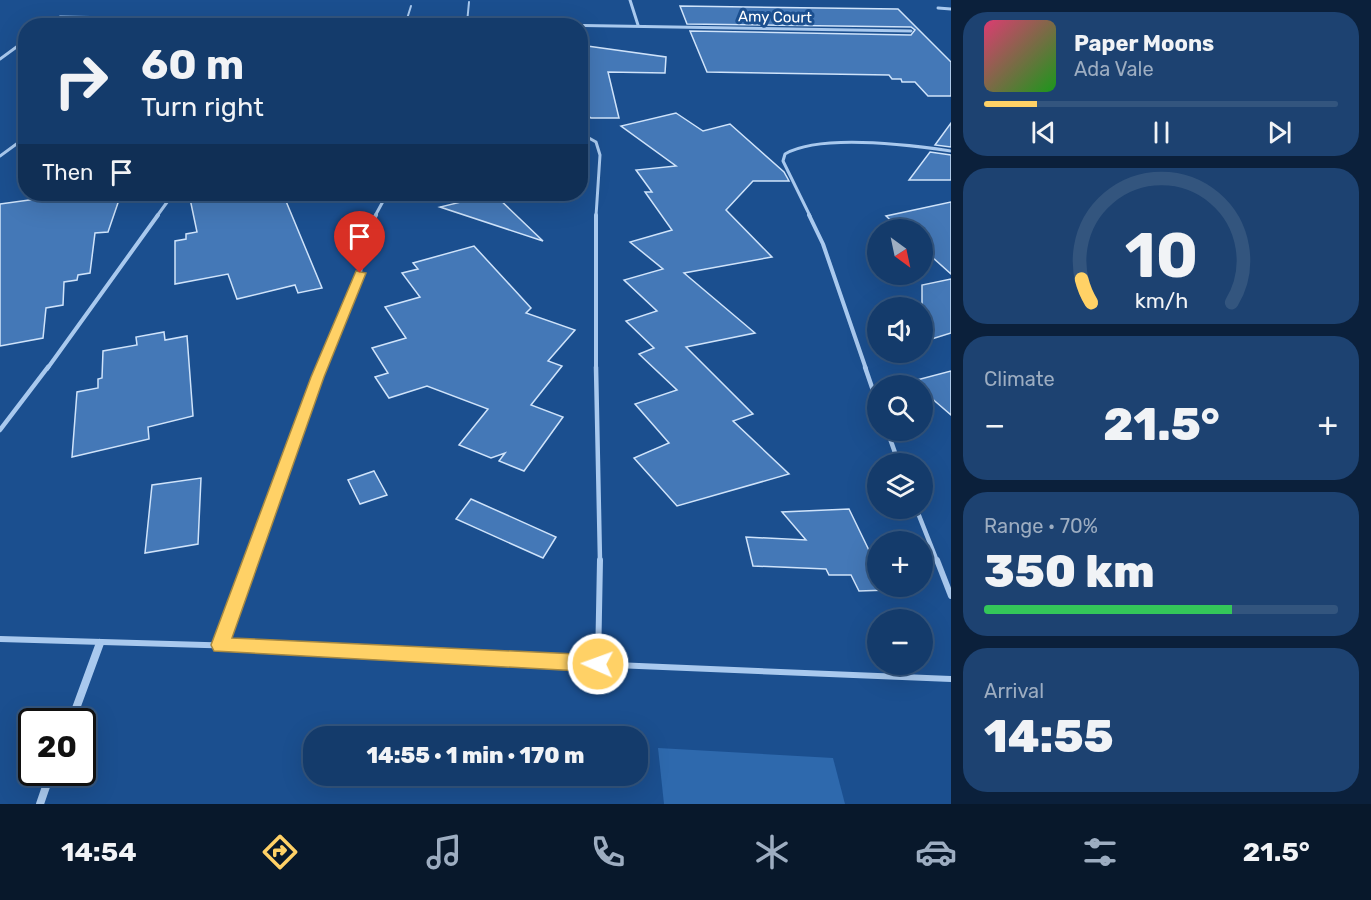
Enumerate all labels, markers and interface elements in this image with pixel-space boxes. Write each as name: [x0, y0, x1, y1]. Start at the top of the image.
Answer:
street label: Amy Court: [738, 7, 812, 27]
text: Paper Moons: [1074, 30, 1214, 57]
text: 60 m: [141, 40, 244, 90]
icon: right: [42, 42, 120, 120]
text: Ada Vale: [1074, 57, 1154, 81]
text: Turn right: [141, 91, 264, 123]
icon: previous: [1027, 116, 1060, 149]
icon: pause: [1145, 116, 1178, 149]
icon: next: [1263, 116, 1296, 149]
icon: arrive: [105, 156, 138, 189]
text: Then: [42, 159, 93, 186]
pin: [334, 211, 385, 273]
north arrow: [867, 219, 933, 285]
map controls: [867, 219, 933, 675]
text: 10: [1124, 219, 1198, 293]
icon: arrive: [343, 220, 376, 253]
text: km/h: [1134, 288, 1188, 313]
button: sound: [867, 297, 933, 363]
text: Climate: [984, 367, 1055, 391]
button: search: [867, 375, 933, 441]
text: 21.5°: [1103, 398, 1220, 451]
text: −: [984, 405, 1005, 444]
text: +: [1317, 405, 1338, 444]
button: layers: [867, 453, 933, 519]
text: Range · 70%: [984, 514, 1098, 538]
button: +: [867, 531, 933, 597]
text: 350 km: [984, 545, 1155, 598]
button: −: [867, 609, 933, 675]
position arrow: [566, 632, 630, 696]
text: Arrival: [984, 679, 1044, 703]
speed limit sign: 20: [18, 708, 96, 786]
text: 14:55: [984, 710, 1114, 763]
text: 14:55 · 1 min · 170 m: [367, 742, 584, 769]
icon: directions: [259, 831, 301, 873]
icon: music: [423, 831, 465, 873]
icon: phone: [587, 831, 629, 873]
icon: climate: [751, 831, 793, 873]
icon: car: [915, 831, 957, 873]
icon: filters: [1079, 831, 1121, 873]
text: 14:54: [61, 836, 137, 868]
text: 21.5°: [1243, 836, 1310, 868]

